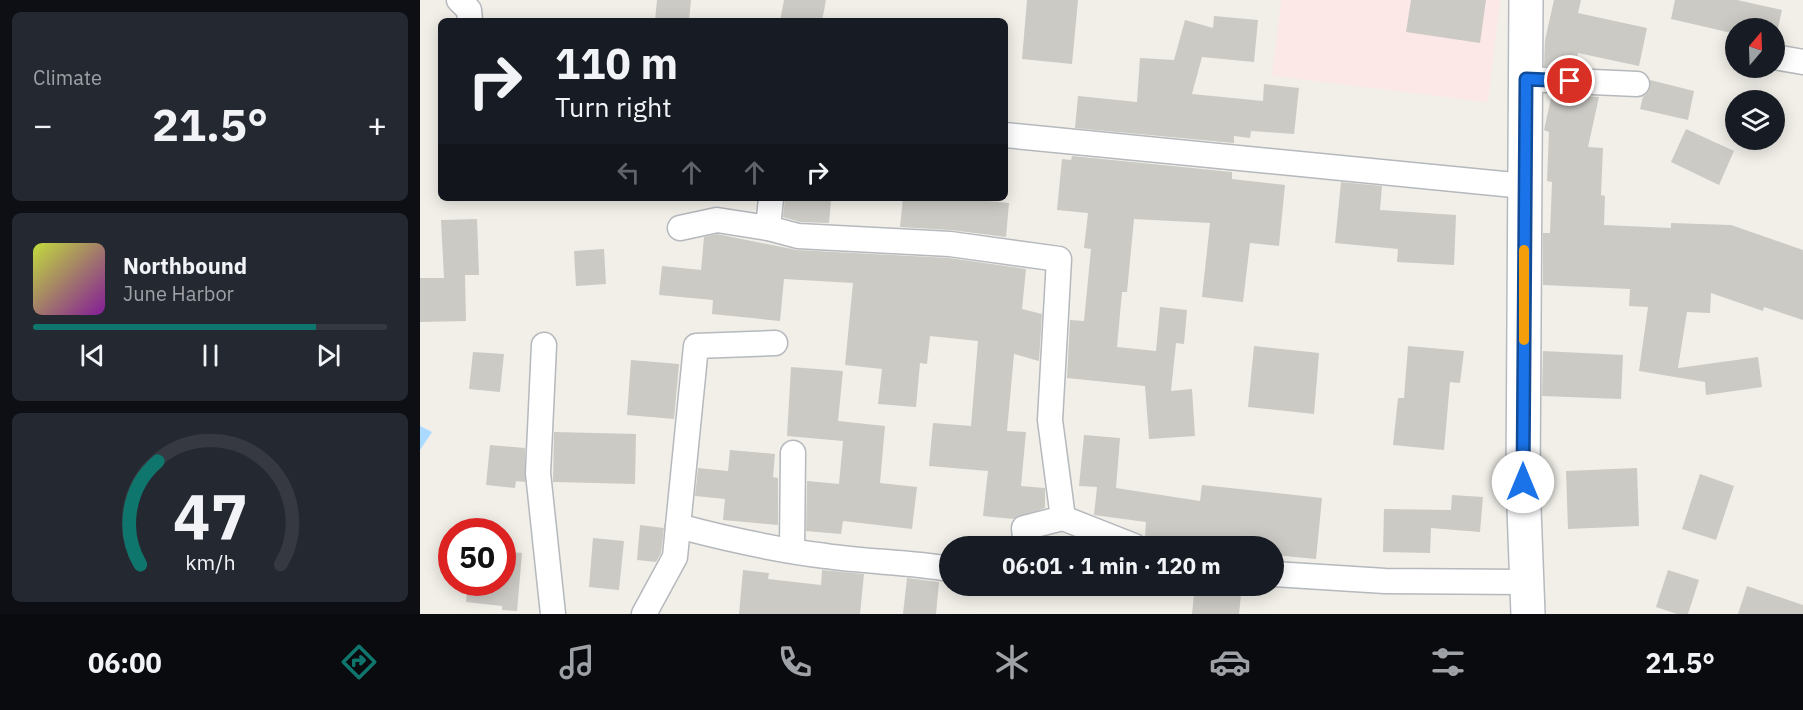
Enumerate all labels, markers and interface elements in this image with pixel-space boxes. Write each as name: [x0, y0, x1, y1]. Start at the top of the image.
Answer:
north arrow: [1725, 18, 1785, 78]
map controls: [1725, 18, 1785, 150]
text: 110 m: [555, 36, 678, 91]
icon: right: [456, 42, 534, 120]
pin: [1544, 55, 1595, 106]
text: Climate: [33, 64, 102, 91]
icon: arrive: [1553, 64, 1586, 97]
text: Turn right: [555, 89, 672, 124]
button: layers: [1725, 90, 1785, 150]
text: 21.5°: [152, 95, 268, 153]
text: −: [33, 103, 53, 146]
text: +: [367, 103, 387, 146]
icon: left: [612, 156, 645, 189]
icon: ahead: [675, 156, 708, 189]
icon: ahead: [738, 156, 771, 189]
icon: right: [801, 156, 834, 189]
text: Northbound: [123, 251, 247, 280]
text: June Harbor: [123, 280, 234, 307]
icon: previous: [76, 339, 109, 372]
icon: pause: [194, 339, 227, 372]
icon: next: [312, 339, 345, 372]
position arrow: [1491, 450, 1555, 514]
text: 47: [173, 475, 247, 556]
speed limit sign: 50: [438, 518, 516, 596]
text: km/h: [185, 548, 235, 576]
text: 06:01 · 1 min · 120 m: [1002, 551, 1221, 580]
icon: directions: [338, 641, 380, 683]
icon: music: [556, 641, 598, 683]
icon: phone: [774, 641, 816, 683]
icon: climate: [991, 641, 1033, 683]
icon: car: [1209, 641, 1251, 683]
icon: filters: [1427, 641, 1469, 683]
text: 06:00: [88, 645, 162, 680]
text: 21.5°: [1645, 645, 1715, 680]

